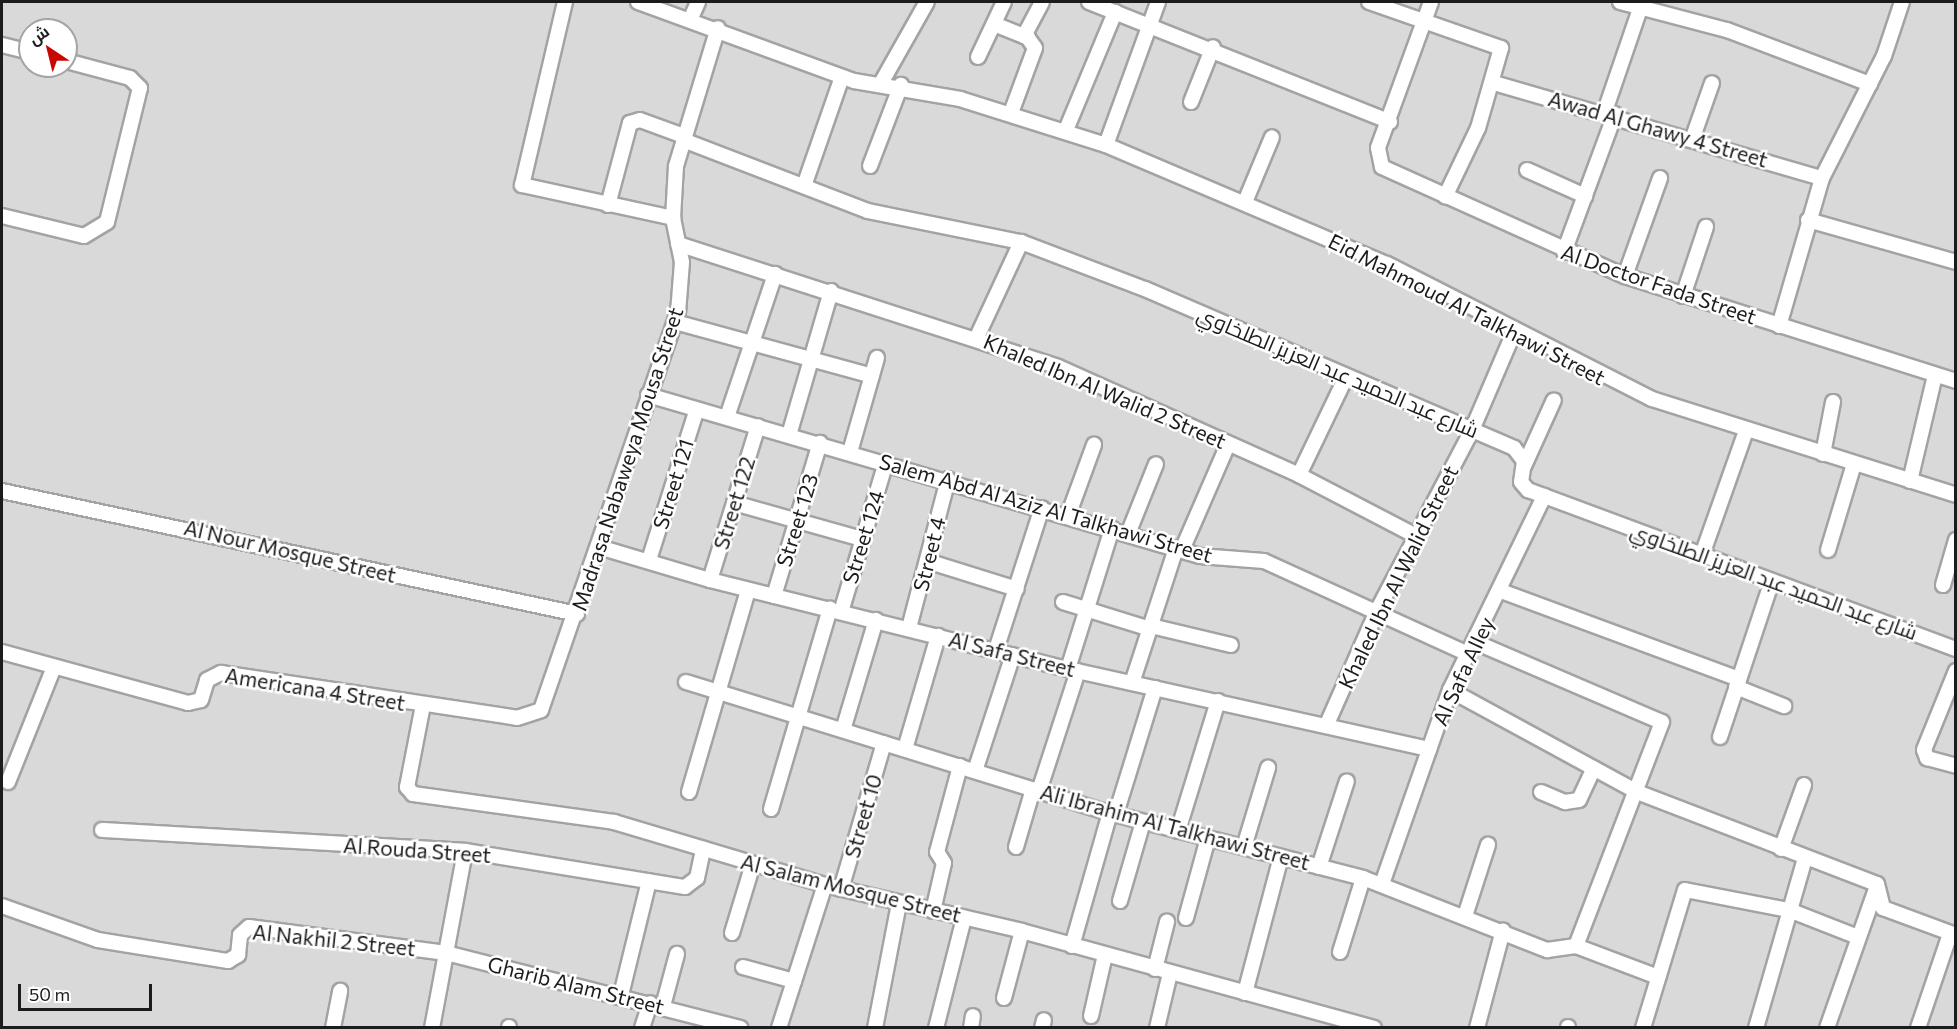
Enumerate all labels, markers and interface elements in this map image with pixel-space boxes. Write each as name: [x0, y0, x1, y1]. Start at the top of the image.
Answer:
north arrow: [18, 18, 78, 78]
text: ش: [25, 21, 52, 48]
street label: Awad Al Ghawy 4 Street: [1545, 86, 1771, 172]
street label: Eid Mahmoud Al Talkhawi Street: [1324, 228, 1610, 390]
street label: Al Doctor Fada Street: [1558, 239, 1760, 329]
street label: شارع عبد الحميد عبد العزيز الطلخاوي: [1193, 301, 1483, 443]
street label: Madrasa Nabaweya Mousa Street: [566, 304, 688, 614]
street label: Khaled Ibn Al Walid 2 Street: [980, 328, 1230, 454]
street label: Street 121: [647, 436, 699, 532]
street label: Salem Abd Al Aziz Al Talkhawi Street: [877, 448, 1215, 568]
street label: Street 122: [708, 454, 760, 552]
street label: Khaled Ibn Al Walid Street: [1333, 461, 1463, 693]
street label: Street 123: [771, 470, 823, 570]
street label: Street 124: [837, 487, 889, 587]
street label: Al Nour Mosque Street: [182, 514, 398, 588]
street label: Street 4: [908, 514, 950, 594]
street label: شارع عبد الحميد عبد العزيز الطلخاوي: [1627, 517, 1921, 645]
street label: Al Safa Alley: [1427, 613, 1499, 729]
street label: Al Safa Street: [946, 626, 1078, 682]
street label: Americana 4 Street: [223, 662, 407, 716]
street label: Street 10: [839, 771, 887, 861]
street label: Ali Ibrahim Al Talkhawi Street: [1037, 779, 1313, 875]
street label: Al Rouda Street: [342, 832, 492, 868]
street label: Al Salam Mosque Street: [738, 848, 964, 928]
street label: Al Nakhil 2 Street: [251, 919, 417, 961]
street label: Gharib Alam Street: [485, 951, 667, 1019]
scale bar: [21, 972, 154, 1010]
text: 50 m: [29, 983, 70, 1005]

